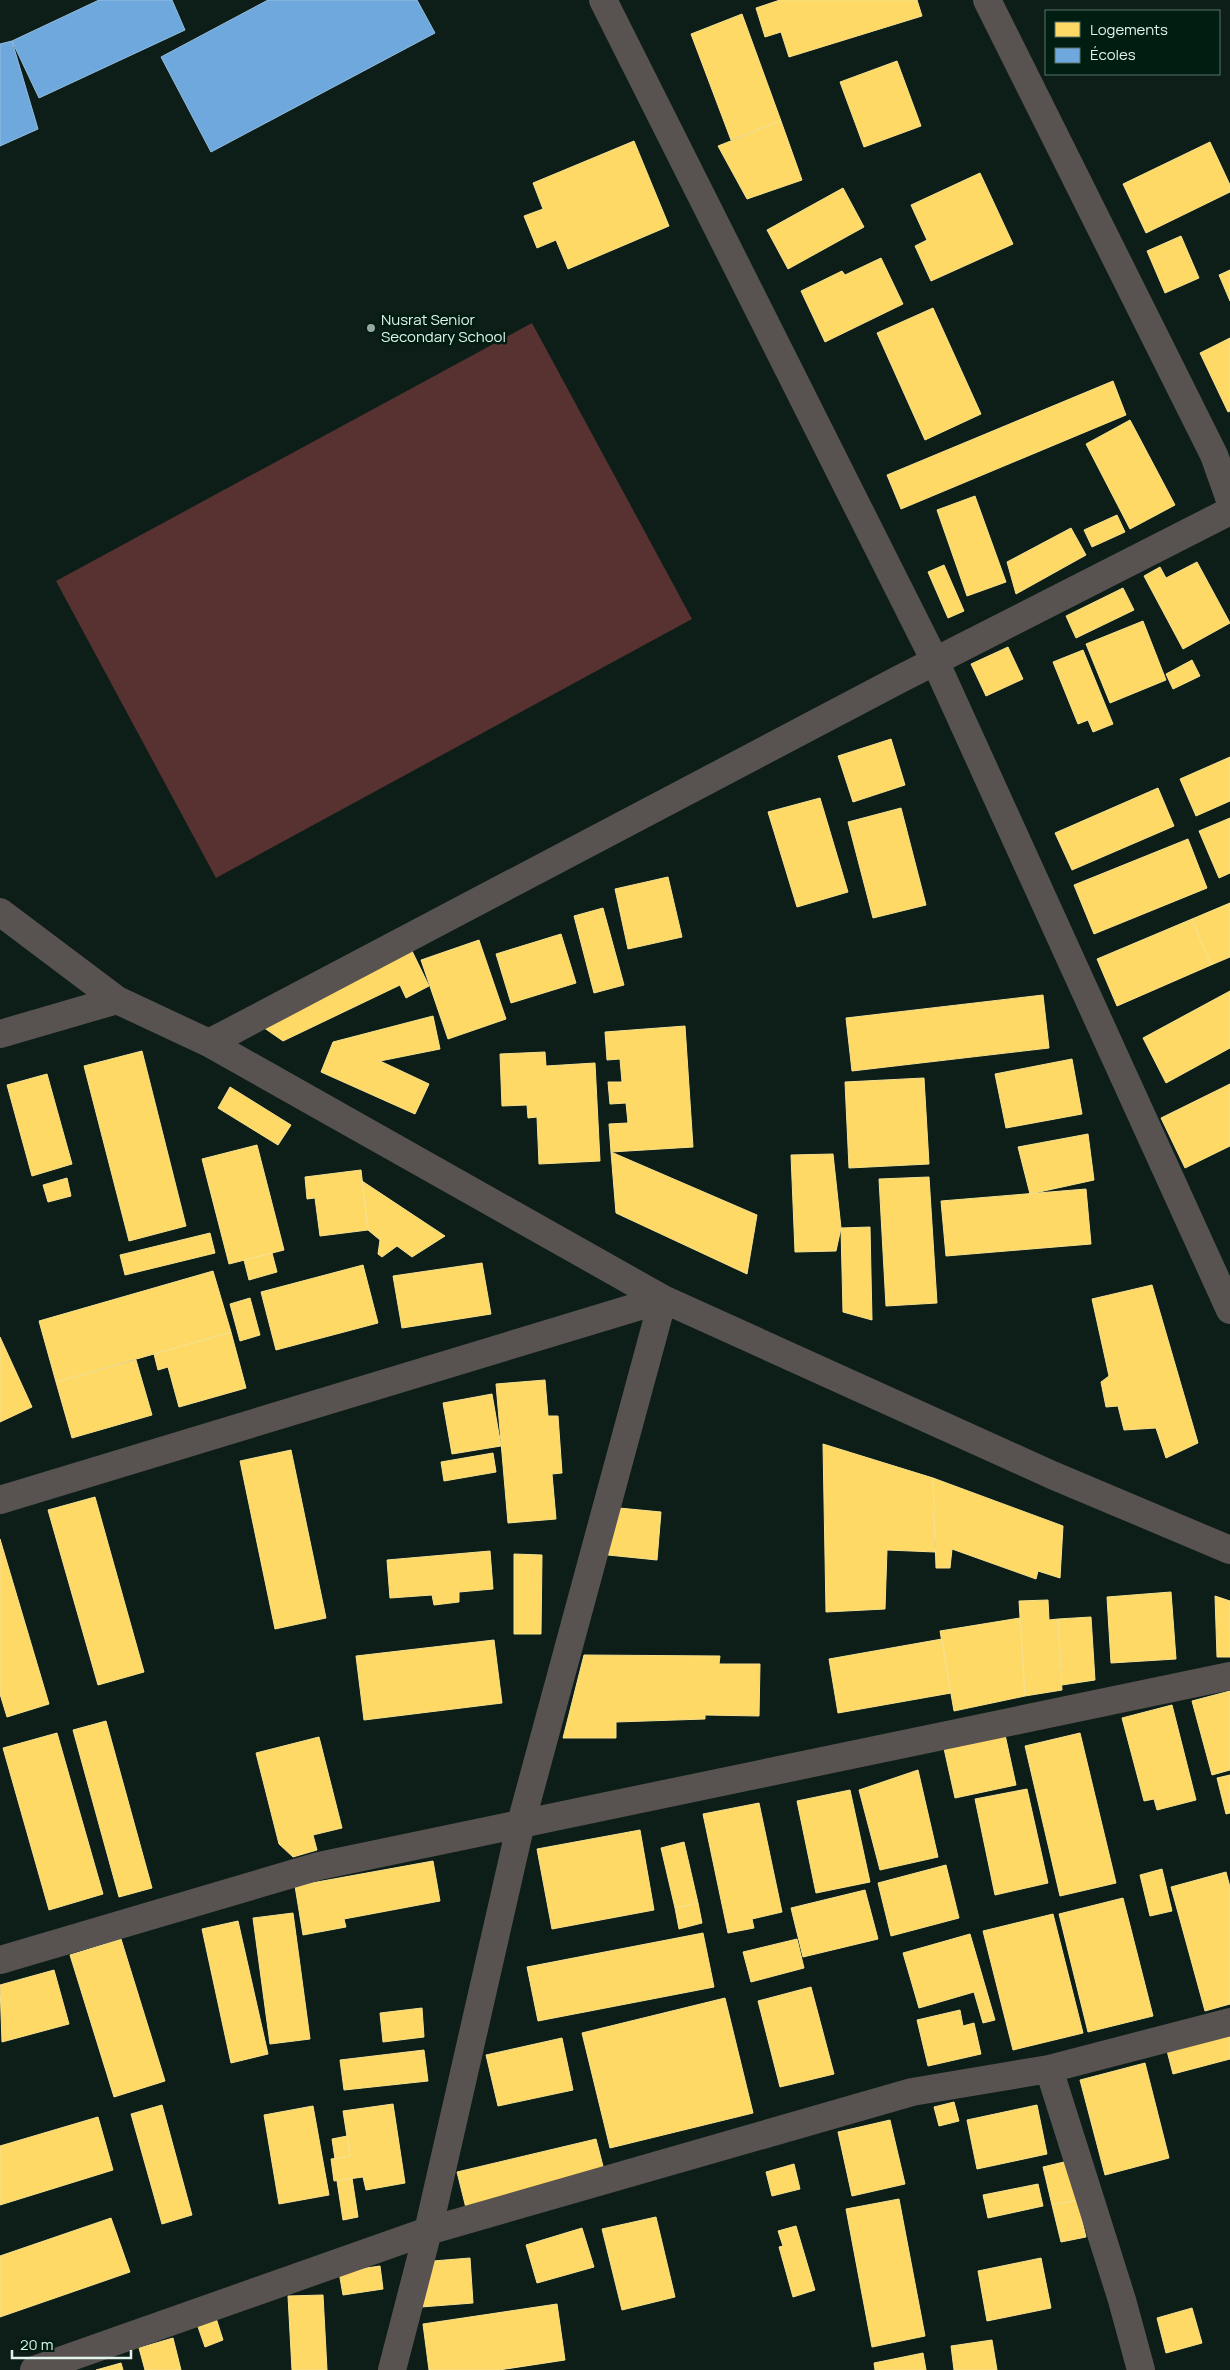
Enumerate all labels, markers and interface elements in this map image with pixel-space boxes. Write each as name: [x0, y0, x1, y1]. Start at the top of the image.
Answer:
legend: [1045, 10, 1220, 75]
text: Logements: [1090, 19, 1168, 40]
text: Écoles: [1090, 44, 1136, 65]
place label: Nusrat Senior Secondary School: [381, 309, 506, 347]
marker: Nusrat Senior Secondary School: [365, 322, 377, 334]
scale bar: [12, 2328, 131, 2360]
text: 20 m: [20, 2334, 53, 2355]

